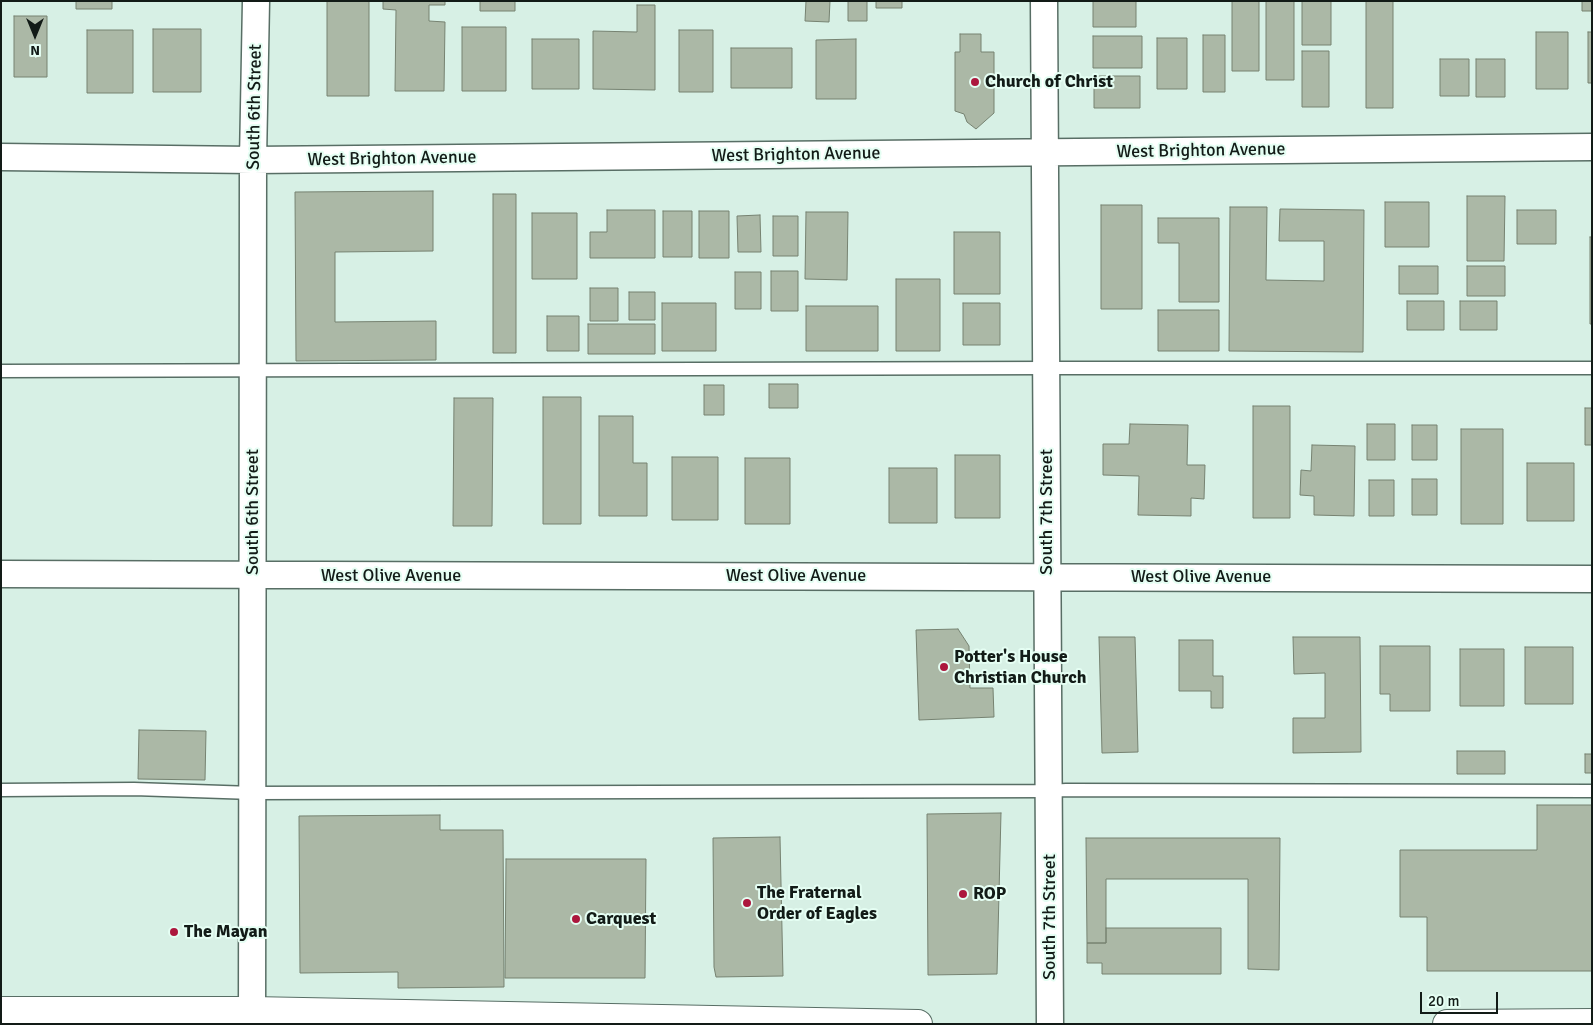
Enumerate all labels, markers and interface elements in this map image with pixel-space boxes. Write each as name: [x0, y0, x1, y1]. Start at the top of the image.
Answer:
north arrow: [10, 10, 60, 60]
text: N: [30, 42, 40, 59]
street label: South 6th Street: [243, 44, 267, 170]
place label: Church of Christ: [985, 71, 1113, 93]
marker: Church of Christ: [969, 76, 981, 88]
street label: West Brighton Avenue: [1116, 139, 1286, 163]
street label: West Brighton Avenue: [711, 143, 881, 167]
street label: West Brighton Avenue: [307, 147, 477, 171]
street label: South 6th Street: [242, 449, 264, 575]
street label: South 7th Street: [1036, 449, 1058, 575]
street label: West Olive Avenue: [321, 565, 461, 587]
street label: West Olive Avenue: [726, 565, 866, 587]
street label: West Olive Avenue: [1131, 566, 1271, 588]
place label: Potter's House Christian Church: [954, 646, 1087, 689]
marker: Potter's House Christian Church: [938, 661, 950, 673]
street label: South 7th Street: [1039, 854, 1061, 980]
place label: The Fraternal Order of Eagles: [757, 882, 877, 924]
place label: ROP: [973, 883, 1006, 905]
marker: ROP: [957, 888, 969, 900]
marker: The Fraternal Order of Eagles: [741, 897, 753, 909]
place label: Carquest: [586, 908, 656, 930]
marker: Carquest: [570, 913, 582, 925]
place label: The Mayan: [184, 921, 268, 943]
marker: The Mayan: [168, 926, 180, 938]
scale bar: [1423, 982, 1500, 1014]
text: 20 m: [1428, 992, 1459, 1010]

